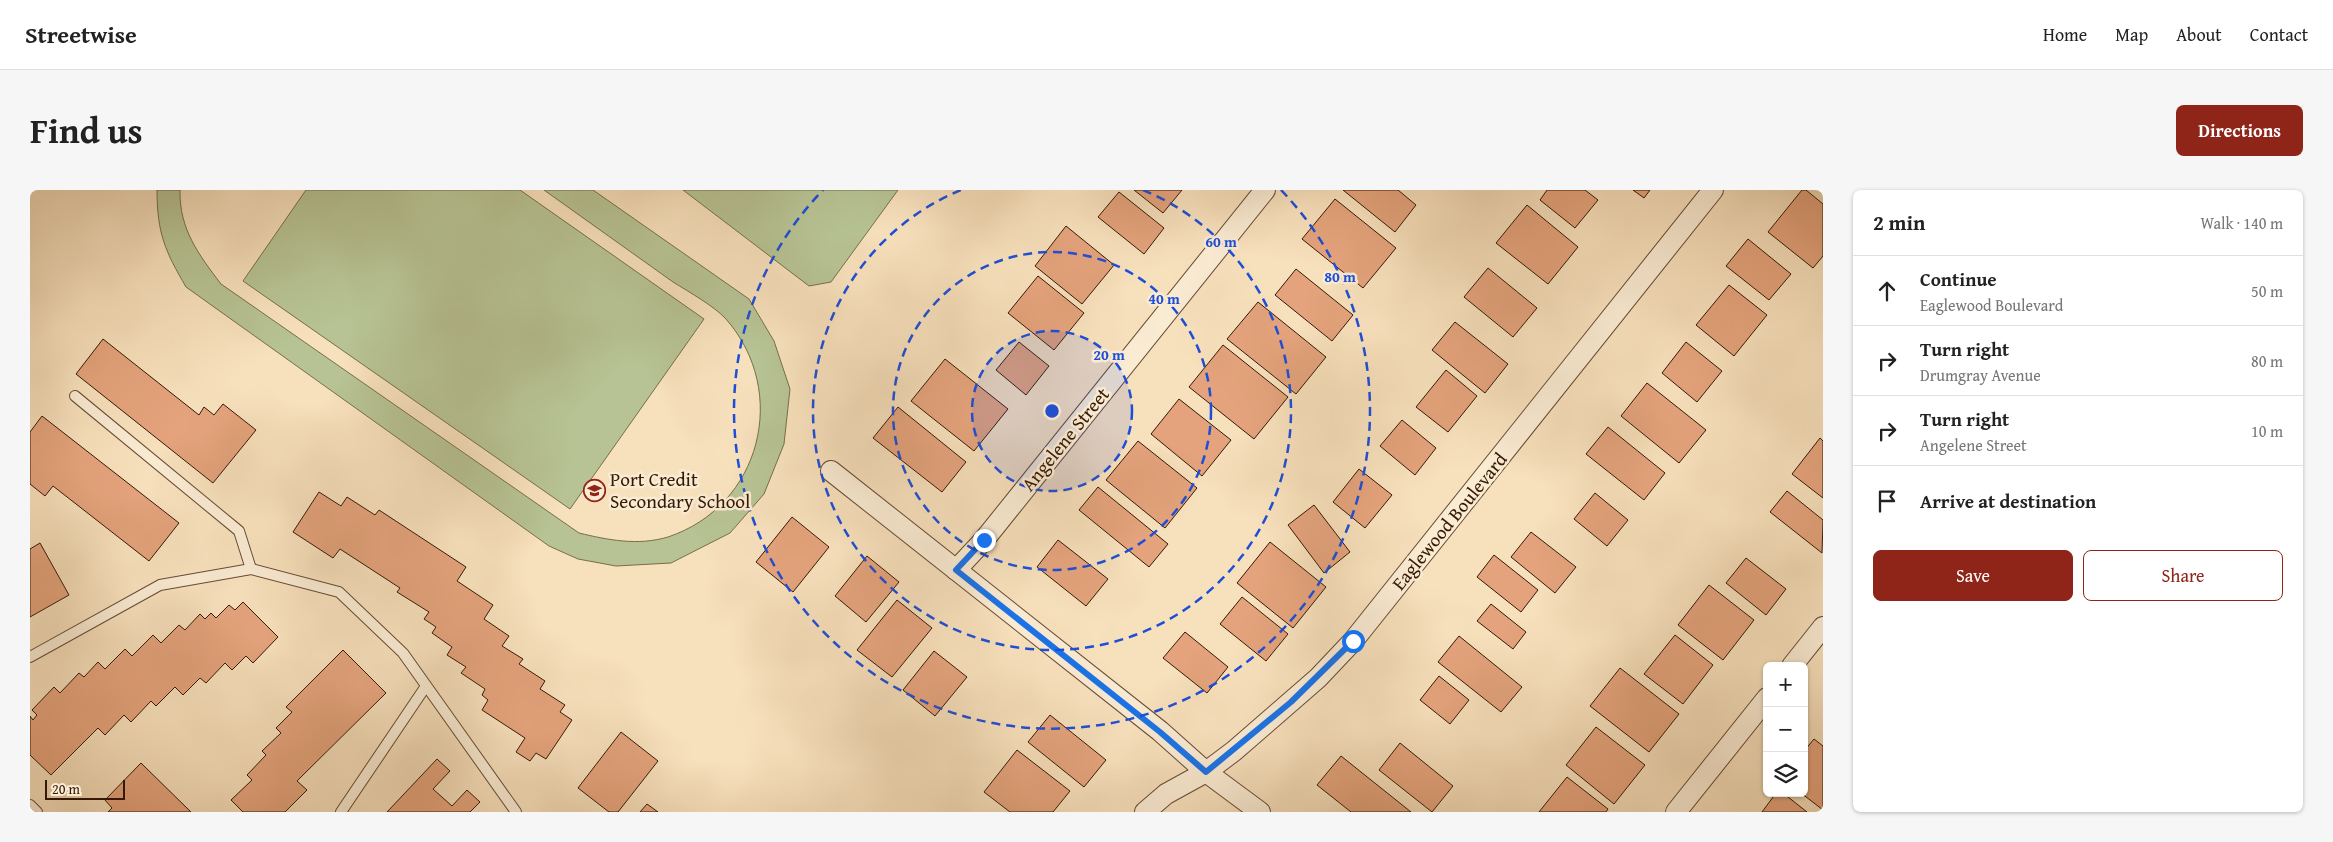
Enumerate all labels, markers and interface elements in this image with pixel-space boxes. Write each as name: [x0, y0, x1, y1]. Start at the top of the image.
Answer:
text: Streetwise: [25, 17, 137, 52]
text: Home: [2043, 21, 2087, 48]
text: Map: [2115, 21, 2148, 48]
text: About: [2176, 21, 2222, 48]
text: Contact: [2250, 21, 2308, 48]
text: Find us: [30, 105, 143, 156]
button: Directions: [2176, 105, 2303, 156]
text: 2 min: [1873, 207, 1925, 238]
text: Walk · 140 m: [2200, 211, 2283, 235]
text: 60 m: [1205, 231, 1237, 252]
text: Continue: [1920, 265, 1997, 293]
text: 80 m: [1324, 266, 1356, 287]
icon: ahead: [1873, 277, 1901, 305]
text: 50 m: [2251, 279, 2283, 303]
text: 40 m: [1148, 288, 1180, 309]
text: Eaglewood Boulevard: [1920, 293, 2063, 317]
text: Turn right: [1920, 335, 2009, 363]
text: 20 m: [1093, 344, 1125, 365]
icon: right: [1873, 347, 1901, 375]
text: 80 m: [2251, 349, 2283, 373]
text: Drumgray Avenue: [1920, 363, 2041, 387]
street label: Angelene Street: [1014, 381, 1116, 497]
centre of rings: [1043, 402, 1061, 420]
text: Turn right: [1920, 405, 2009, 433]
icon: right: [1873, 417, 1901, 445]
text: 10 m: [2251, 419, 2283, 443]
text: Angelene Street: [1920, 433, 2027, 457]
street label: Eaglewood Boulevard: [1385, 445, 1514, 596]
place label: Port Credit Secondary School: [610, 465, 750, 515]
school or university icon: Port Credit Secondary School: [582, 478, 606, 502]
icon: arrive: [1873, 487, 1901, 515]
text: Arrive at destination: [1920, 487, 2096, 515]
route end: [973, 529, 996, 552]
button: Save: [1873, 550, 2073, 601]
button: Share: [2083, 550, 2283, 601]
route start: [1342, 630, 1365, 653]
map controls: [1763, 662, 1808, 797]
button: +: [1763, 662, 1808, 707]
button: −: [1763, 707, 1808, 752]
button: layers: [1763, 752, 1808, 797]
scale bar: [45, 777, 125, 800]
text: 20 m: [52, 779, 80, 799]

